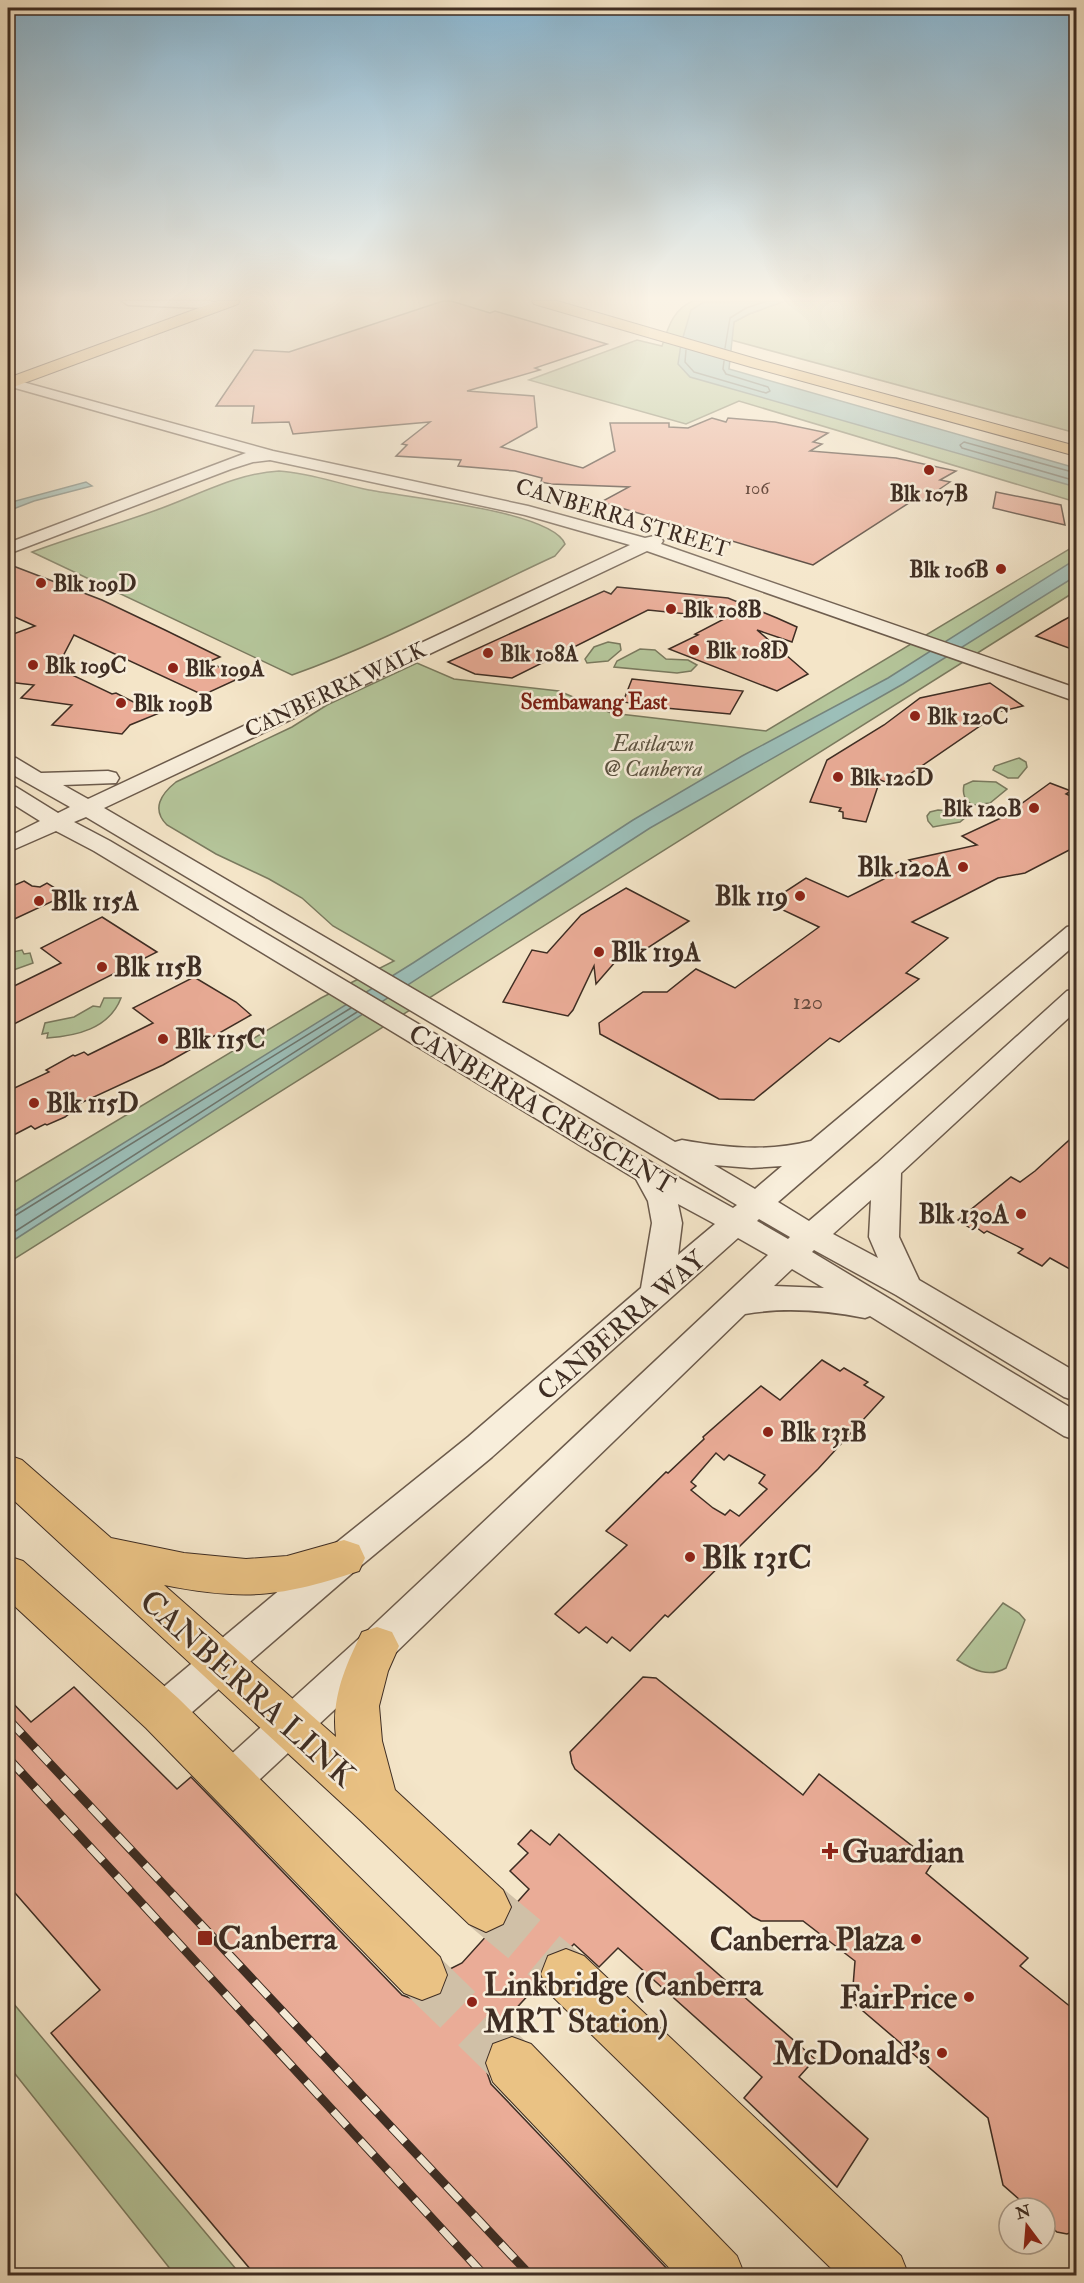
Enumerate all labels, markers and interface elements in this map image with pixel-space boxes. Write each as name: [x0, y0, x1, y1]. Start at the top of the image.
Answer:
marker: Blk 107B: [922, 463, 936, 477]
street label: CANBERRA STREET: [512, 472, 734, 564]
house number: 106: [745, 477, 770, 500]
place label: Blk 107B: [890, 480, 968, 508]
place label: Blk 106B: [909, 556, 989, 584]
marker: Blk 106B: [994, 562, 1008, 576]
place label: Blk 109D: [53, 570, 136, 598]
marker: Blk 109D: [34, 576, 48, 590]
place label: Blk 108B: [683, 596, 762, 624]
marker: Blk 108B: [664, 602, 678, 616]
street label: CANBERRA WALK: [240, 635, 431, 744]
place label: Blk 108D: [706, 637, 788, 665]
place label: Blk 108A: [500, 640, 579, 668]
marker: Blk 108D: [687, 643, 701, 657]
marker: Blk 108A: [481, 646, 495, 660]
place label: Blk 109C: [45, 652, 127, 680]
place label: Blk 109A: [185, 655, 265, 683]
marker: Blk 109C: [26, 658, 40, 672]
marker: Blk 109A: [166, 661, 180, 675]
district label: Sembawang East: [521, 688, 668, 717]
place label: Blk 109B: [133, 690, 213, 718]
marker: Blk 109B: [114, 696, 128, 710]
place label: Blk 120C: [927, 703, 1009, 731]
marker: Blk 120C: [908, 709, 922, 723]
park label: Eastlawn @ Canberra: [603, 730, 703, 783]
place label: Blk 120D: [850, 764, 933, 792]
marker: Blk 120D: [831, 770, 845, 784]
place label: Blk 120B: [942, 795, 1022, 823]
marker: Blk 120B: [1027, 801, 1041, 815]
place label: Blk 120A: [857, 852, 951, 884]
marker: Blk 120A: [956, 860, 970, 874]
place label: Blk 119: [715, 881, 788, 913]
place label: Blk 115A: [51, 886, 139, 918]
marker: Blk 119: [793, 889, 807, 903]
marker: Blk 115A: [32, 894, 46, 908]
place label: Blk 119A: [611, 937, 701, 969]
marker: Blk 119A: [592, 945, 606, 959]
place label: Blk 115B: [114, 952, 202, 984]
marker: Blk 115B: [95, 960, 109, 974]
house number: 120: [793, 988, 823, 1016]
street label: CANBERRA CRESCENT: [403, 1018, 680, 1202]
place label: Blk 115C: [175, 1024, 265, 1056]
marker: Blk 115C: [156, 1032, 170, 1046]
place label: Blk 115D: [46, 1088, 139, 1120]
marker: Blk 115D: [27, 1096, 41, 1110]
place label: Blk 130A: [918, 1199, 1009, 1231]
marker: Blk 130A: [1014, 1207, 1028, 1221]
street label: CANBERRA WAY: [531, 1243, 713, 1407]
place label: Blk 131B: [780, 1417, 867, 1449]
marker: Blk 131B: [761, 1425, 775, 1439]
place label: Blk 131C: [702, 1538, 812, 1578]
marker: Blk 131C: [683, 1550, 697, 1564]
street label: CANBERRA LINK: [131, 1581, 364, 1796]
place label: Guardian: [842, 1832, 965, 1872]
marker: Guardian: [823, 1844, 837, 1858]
place label: Canberra: [218, 1919, 338, 1959]
place label: Canberra Plaza: [710, 1920, 905, 1960]
marker: Canberra: [196, 1929, 214, 1947]
marker: Canberra Plaza: [909, 1932, 923, 1946]
place label: Linkbridge (Canberra MRT Station): [483, 1965, 764, 2042]
place label: FairPrice: [840, 1978, 958, 2018]
marker: FairPrice: [962, 1990, 976, 2004]
marker: Linkbridge (Canberra MRT Station): [465, 1995, 479, 2009]
place label: McDonald's: [772, 2034, 930, 2074]
marker: McDonald's: [935, 2046, 949, 2060]
north arrow: [997, 2196, 1057, 2256]
text: N: [1013, 2201, 1033, 2224]

